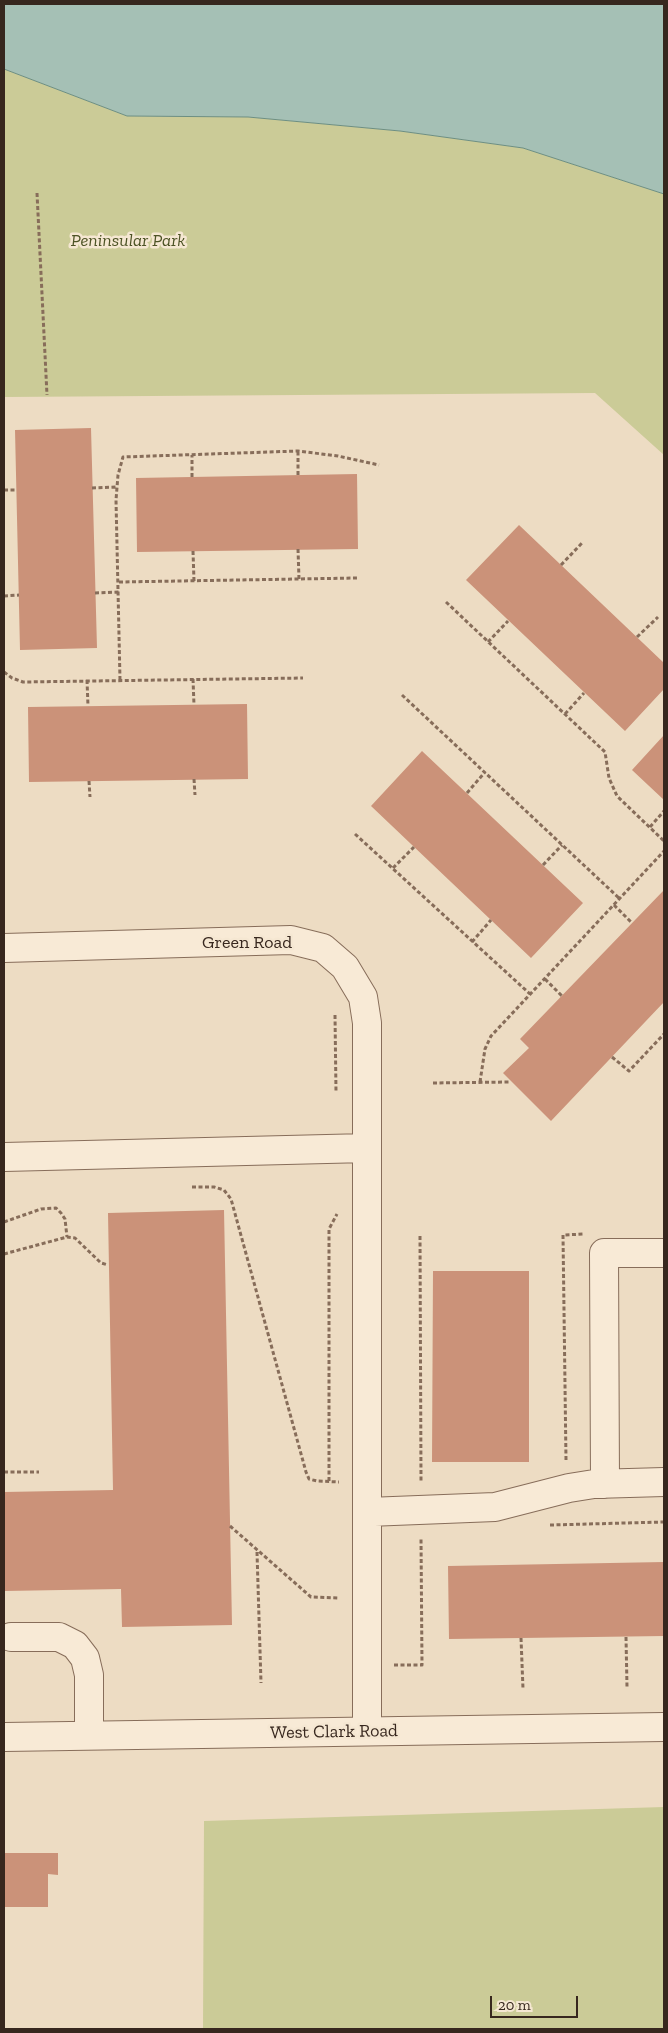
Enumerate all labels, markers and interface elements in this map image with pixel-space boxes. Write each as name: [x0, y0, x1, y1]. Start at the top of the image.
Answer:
park label: Peninsular Park: [71, 230, 185, 252]
street label: Green Road: [202, 932, 292, 954]
street label: West Clark Road: [270, 1720, 398, 1744]
scale bar: [493, 1986, 580, 2018]
text: 20 m: [498, 1996, 531, 2014]

